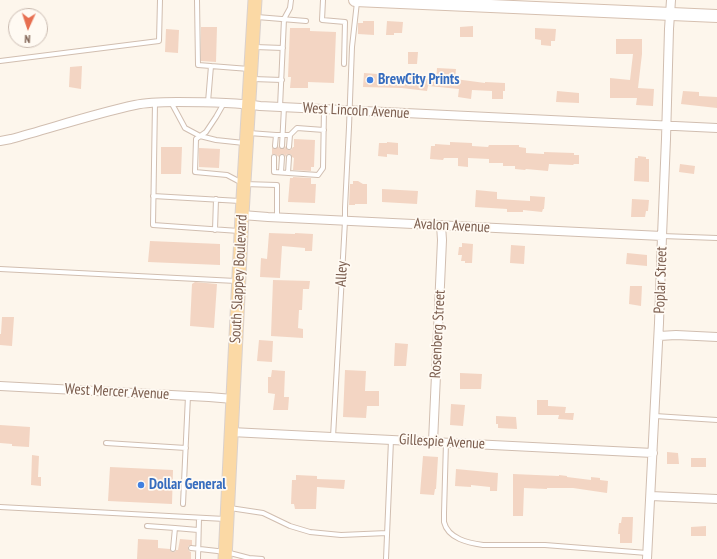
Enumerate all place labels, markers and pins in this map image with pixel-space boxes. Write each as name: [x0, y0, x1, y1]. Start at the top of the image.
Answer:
place label: BrewCity Prints: [378, 71, 459, 89]
marker: BrewCity Prints: [365, 75, 375, 85]
place label: Dollar General: [149, 476, 226, 494]
marker: Dollar General: [136, 480, 146, 490]

